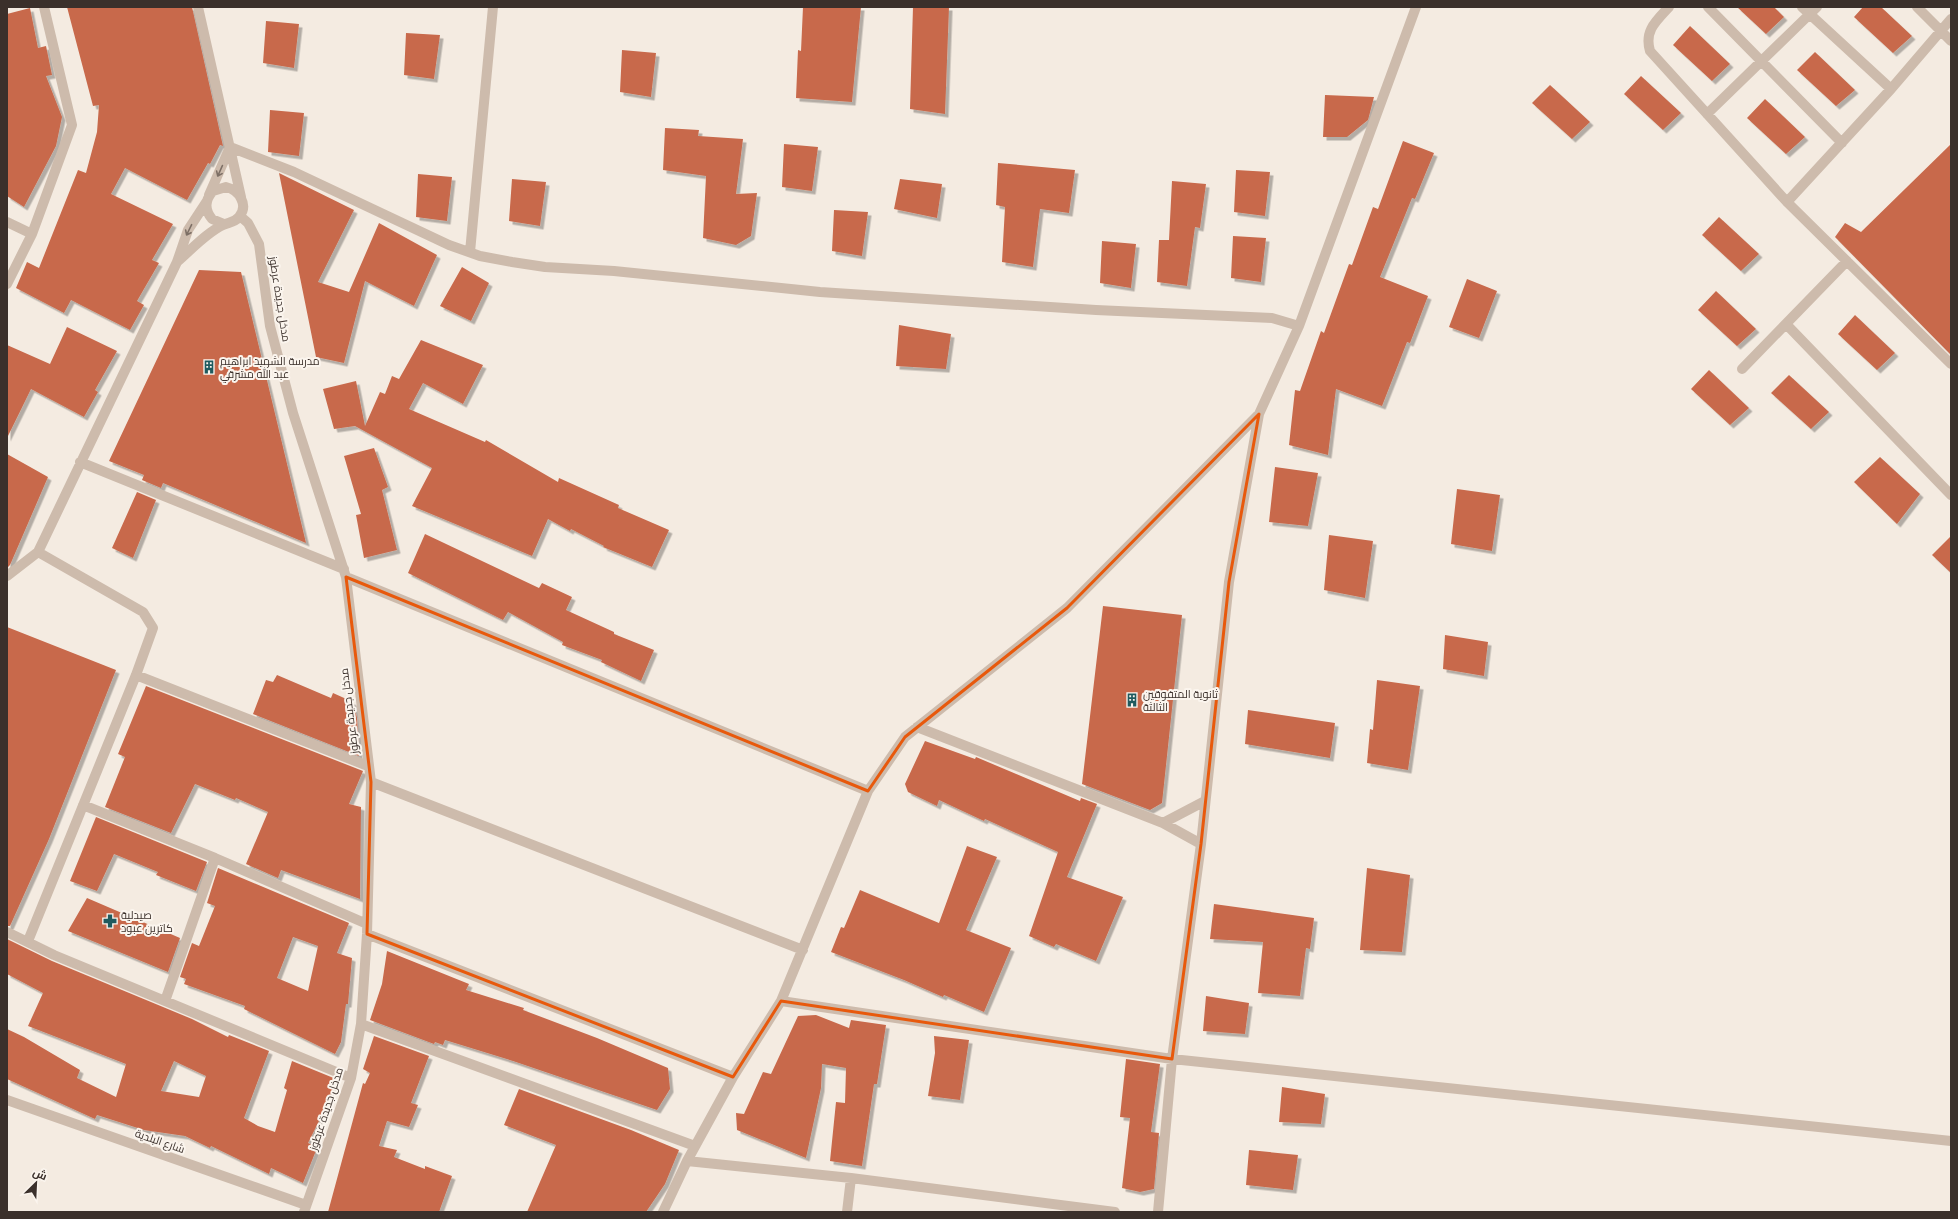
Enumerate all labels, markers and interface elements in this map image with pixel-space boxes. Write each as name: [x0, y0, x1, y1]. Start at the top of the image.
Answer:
one-way arrow: [215, 165, 223, 177]
one-way arrow: [184, 224, 192, 236]
street label: مدخل جديدة عرطوز: [266, 254, 293, 343]
place label: مدرسة الشهيد ابراهيم عبد الله مشرقي: [220, 355, 320, 383]
building icon: مدرسة الشهيد ابراهيم عبد الله مشرقي: [201, 359, 217, 375]
street label: مدخل جديدة عرطوز: [338, 667, 361, 756]
place label: ثانوية المتفوقين الثالثة: [1143, 688, 1218, 714]
building icon: ثانوية المتفوقين الثالثة: [1124, 692, 1140, 708]
place label: صيدلية كاترين عبود: [121, 909, 173, 935]
pharmacy icon: صيدلية كاترين عبود: [102, 913, 118, 929]
street label: مدخل جديدة عرطوز: [307, 1066, 346, 1153]
street label: شارع البلدية: [133, 1127, 186, 1157]
north arrow: [16, 1163, 56, 1203]
text: ش: [31, 1166, 49, 1183]

